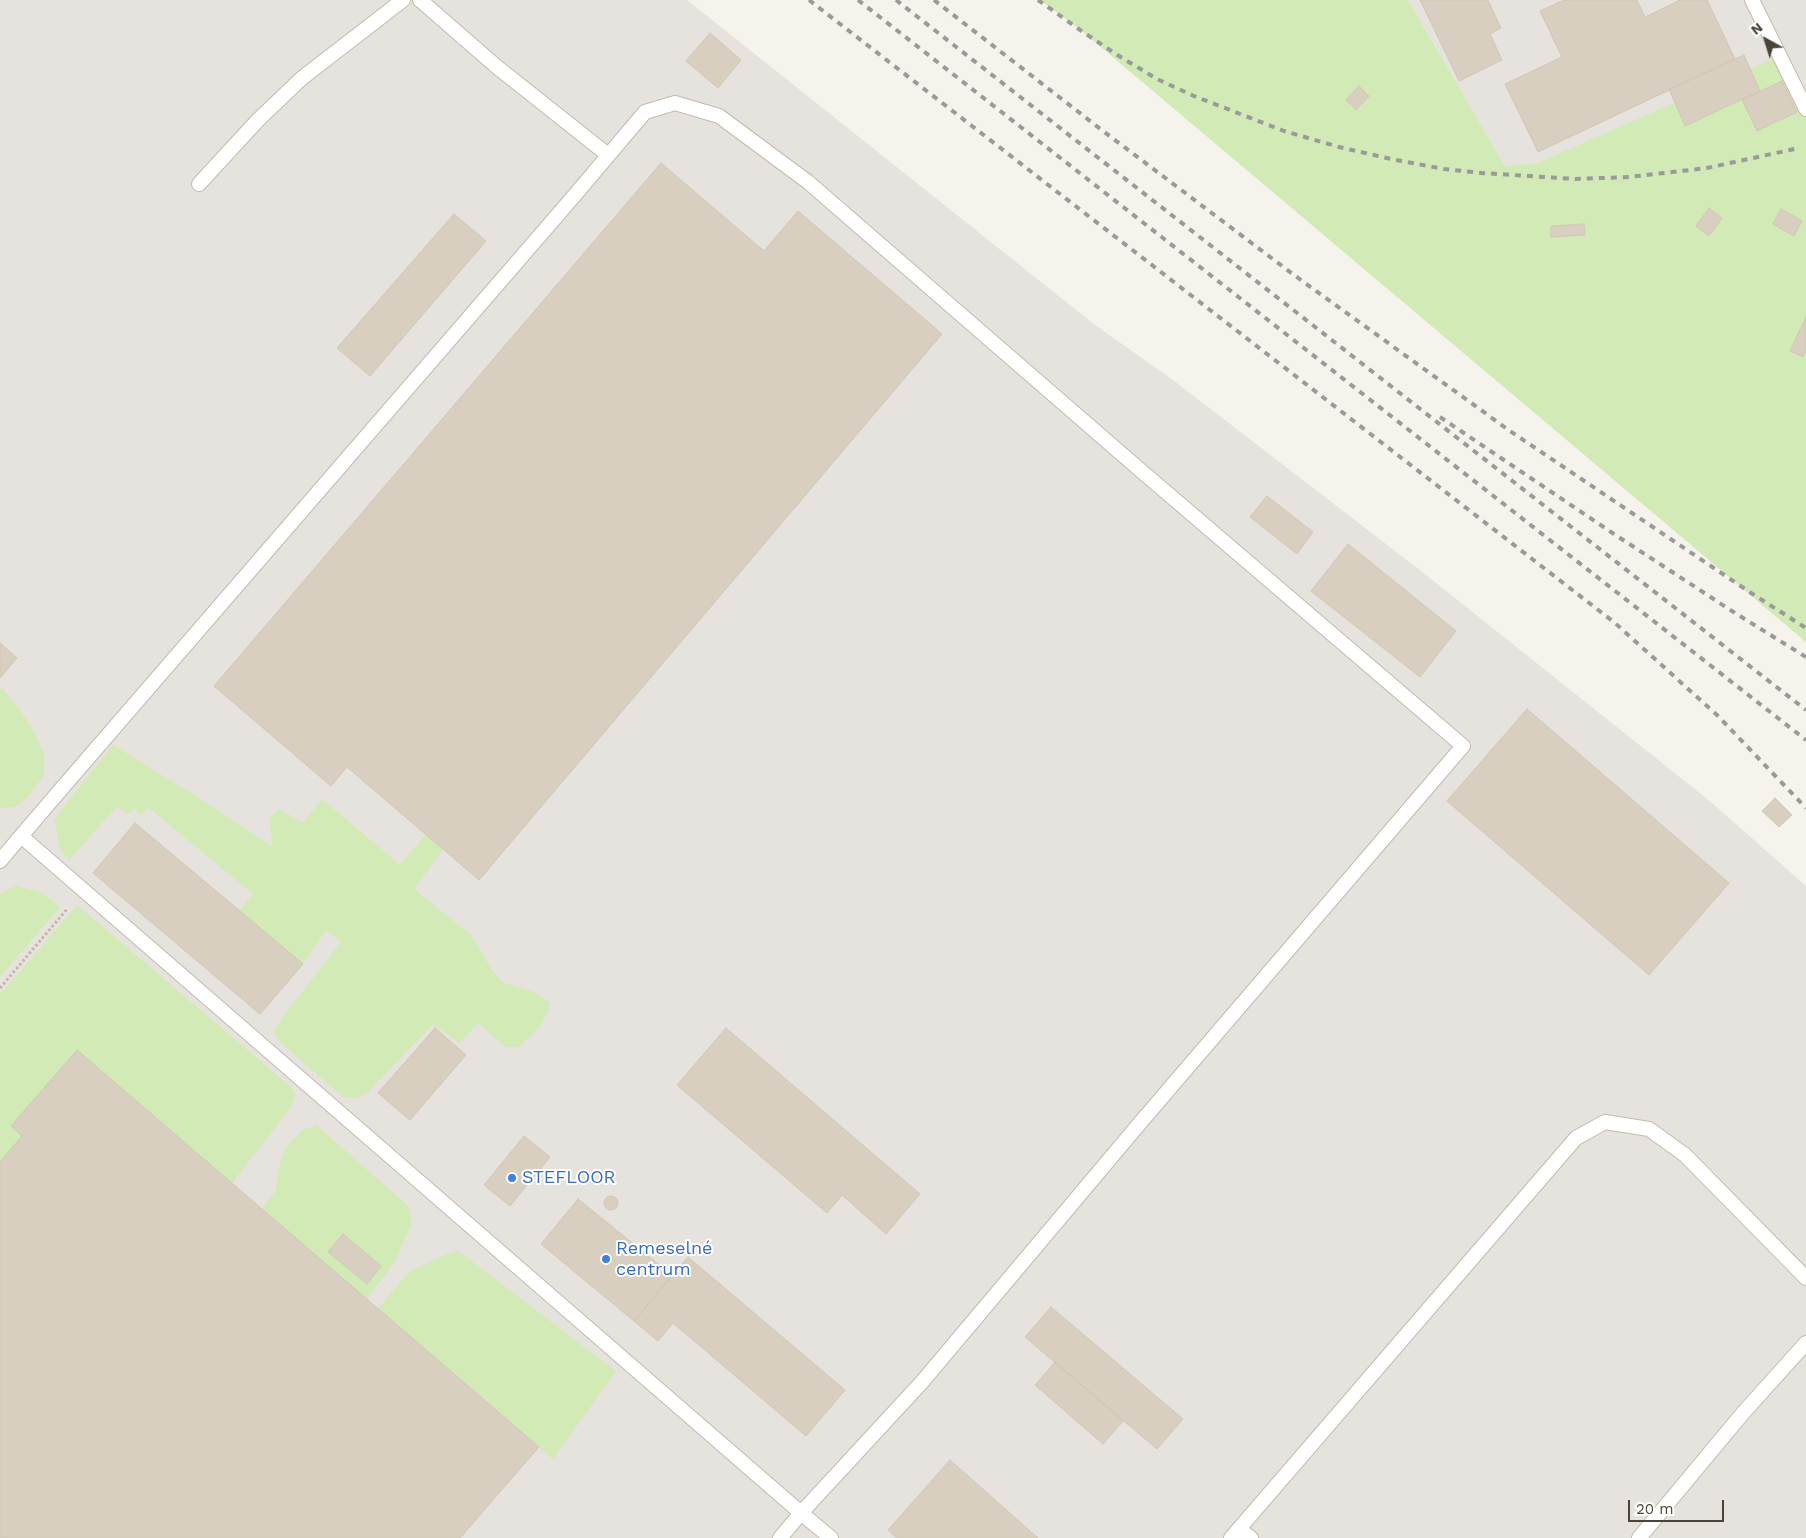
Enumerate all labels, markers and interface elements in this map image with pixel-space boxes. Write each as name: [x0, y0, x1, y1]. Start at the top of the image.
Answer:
north arrow: [1741, 15, 1791, 65]
text: N: [1747, 19, 1766, 38]
place label: STEFLOOR: [522, 1167, 616, 1189]
marker: STEFLOOR: [506, 1172, 518, 1184]
place label: Remeselné centrum: [616, 1238, 712, 1280]
marker: Remeselné centrum: [600, 1253, 612, 1265]
scale bar: [1631, 1490, 1727, 1522]
text: 20 m: [1636, 1500, 1674, 1518]

